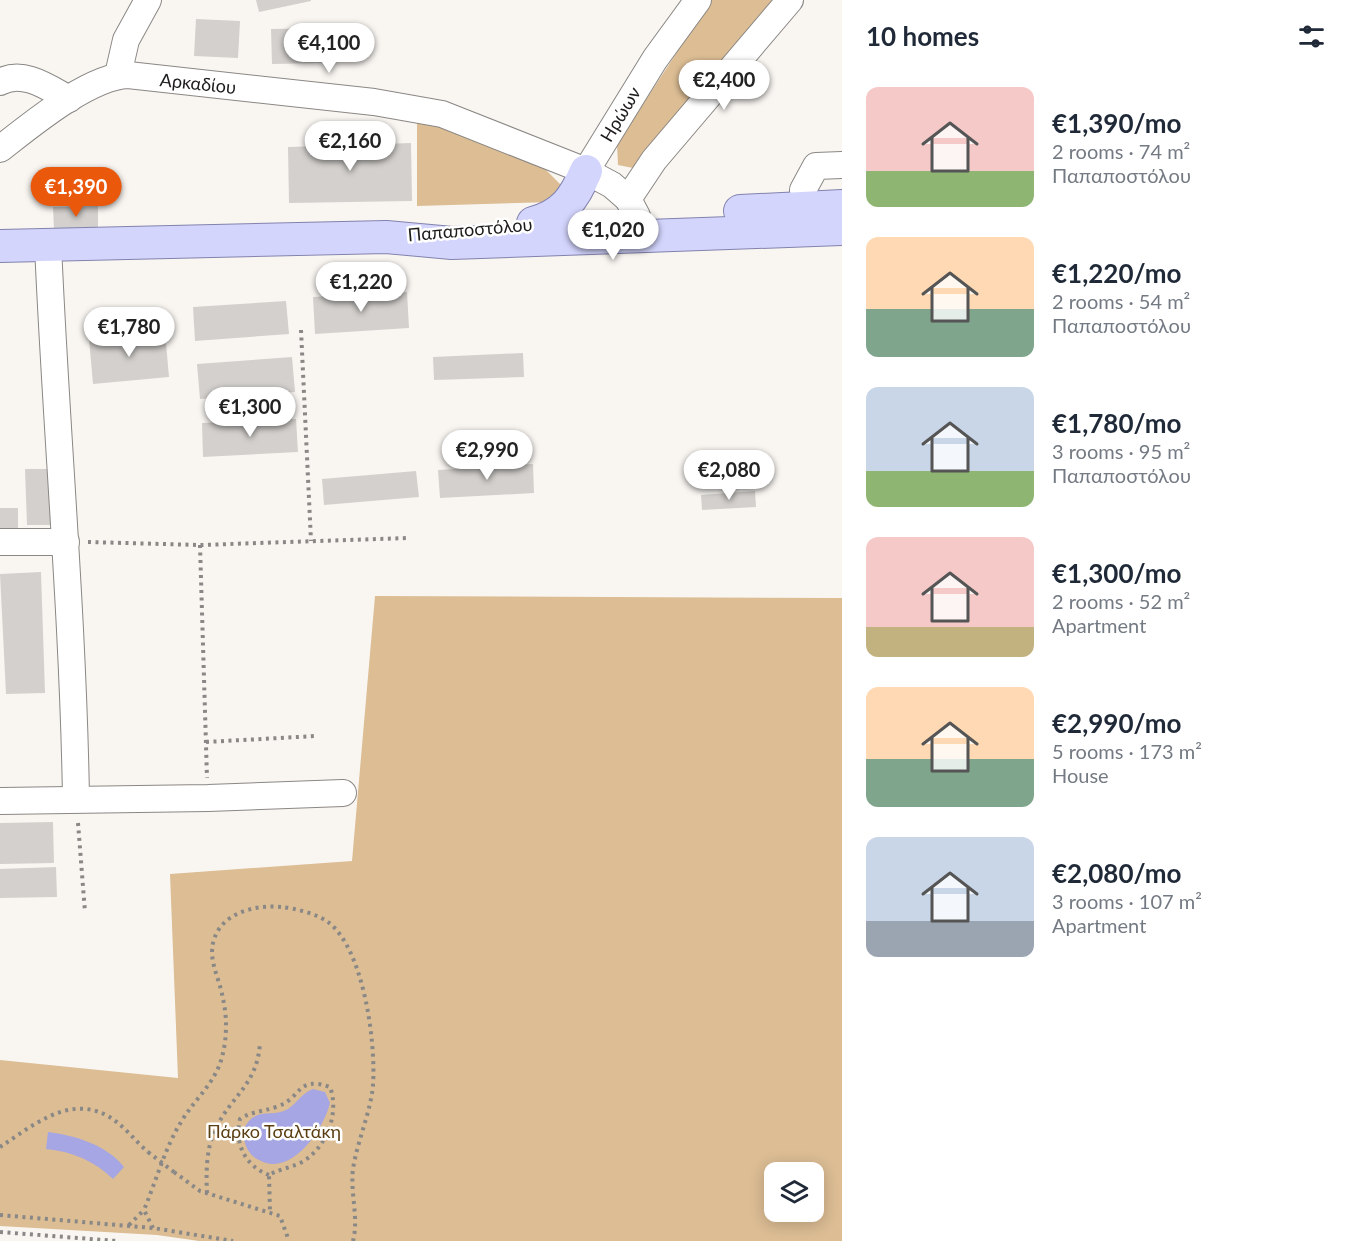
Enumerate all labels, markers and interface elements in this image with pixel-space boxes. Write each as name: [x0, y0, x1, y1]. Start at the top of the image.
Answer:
text: 10 homes: [866, 20, 979, 52]
icon: filters: [1295, 20, 1328, 53]
pin: €4,100: [280, 23, 378, 74]
text: €4,100: [298, 30, 360, 54]
pin: €2,400: [675, 60, 773, 111]
text: €2,400: [693, 67, 755, 91]
street label: Αρκαδίου: [159, 68, 237, 98]
street label: Ηρώων: [595, 83, 645, 145]
text: €1,390/mo: [1052, 107, 1182, 139]
icon: home: [914, 111, 986, 183]
pin: €2,160: [301, 121, 399, 172]
text: €2,160: [319, 128, 381, 152]
text: 2 rooms · 74 m²: [1052, 139, 1190, 163]
text: Παπαποστόλου: [1052, 163, 1191, 187]
pin: €1,390: [27, 167, 125, 218]
text: €1,390: [45, 174, 107, 198]
pin: €1,020: [564, 210, 662, 261]
street label: Παπαποστόλου: [407, 213, 533, 245]
text: €1,020: [582, 217, 644, 241]
text: €1,220/mo: [1052, 257, 1182, 289]
icon: home: [914, 261, 986, 333]
pin: €1,220: [312, 262, 410, 313]
text: €1,220: [330, 269, 392, 293]
text: 2 rooms · 54 m²: [1052, 289, 1190, 313]
pin: €1,780: [80, 307, 178, 358]
text: Παπαποστόλου: [1052, 313, 1191, 337]
text: €1,780: [98, 314, 160, 338]
pin: €1,300: [201, 387, 299, 438]
text: €1,300: [219, 394, 281, 418]
text: €1,780/mo: [1052, 407, 1182, 439]
icon: home: [914, 411, 986, 483]
pin: €2,990: [438, 430, 536, 481]
text: €2,990: [456, 437, 518, 461]
text: 3 rooms · 95 m²: [1052, 439, 1190, 463]
pin: €2,080: [680, 450, 778, 501]
text: €2,080: [698, 457, 760, 481]
text: Παπαποστόλου: [1052, 463, 1191, 487]
text: €1,300/mo: [1052, 557, 1182, 589]
icon: home: [914, 561, 986, 633]
text: 2 rooms · 52 m²: [1052, 589, 1190, 613]
text: Apartment: [1052, 613, 1146, 637]
text: €2,990/mo: [1052, 707, 1182, 739]
icon: home: [914, 711, 986, 783]
text: 5 rooms · 173 m²: [1052, 739, 1202, 763]
text: House: [1052, 763, 1109, 787]
text: €2,080/mo: [1052, 857, 1182, 889]
icon: home: [914, 861, 986, 933]
text: 3 rooms · 107 m²: [1052, 889, 1202, 913]
text: Apartment: [1052, 913, 1146, 937]
park label: Πάρκο Τσαλτάκη: [207, 1120, 341, 1142]
map controls: [764, 1162, 824, 1222]
button: layers: [764, 1162, 824, 1222]

